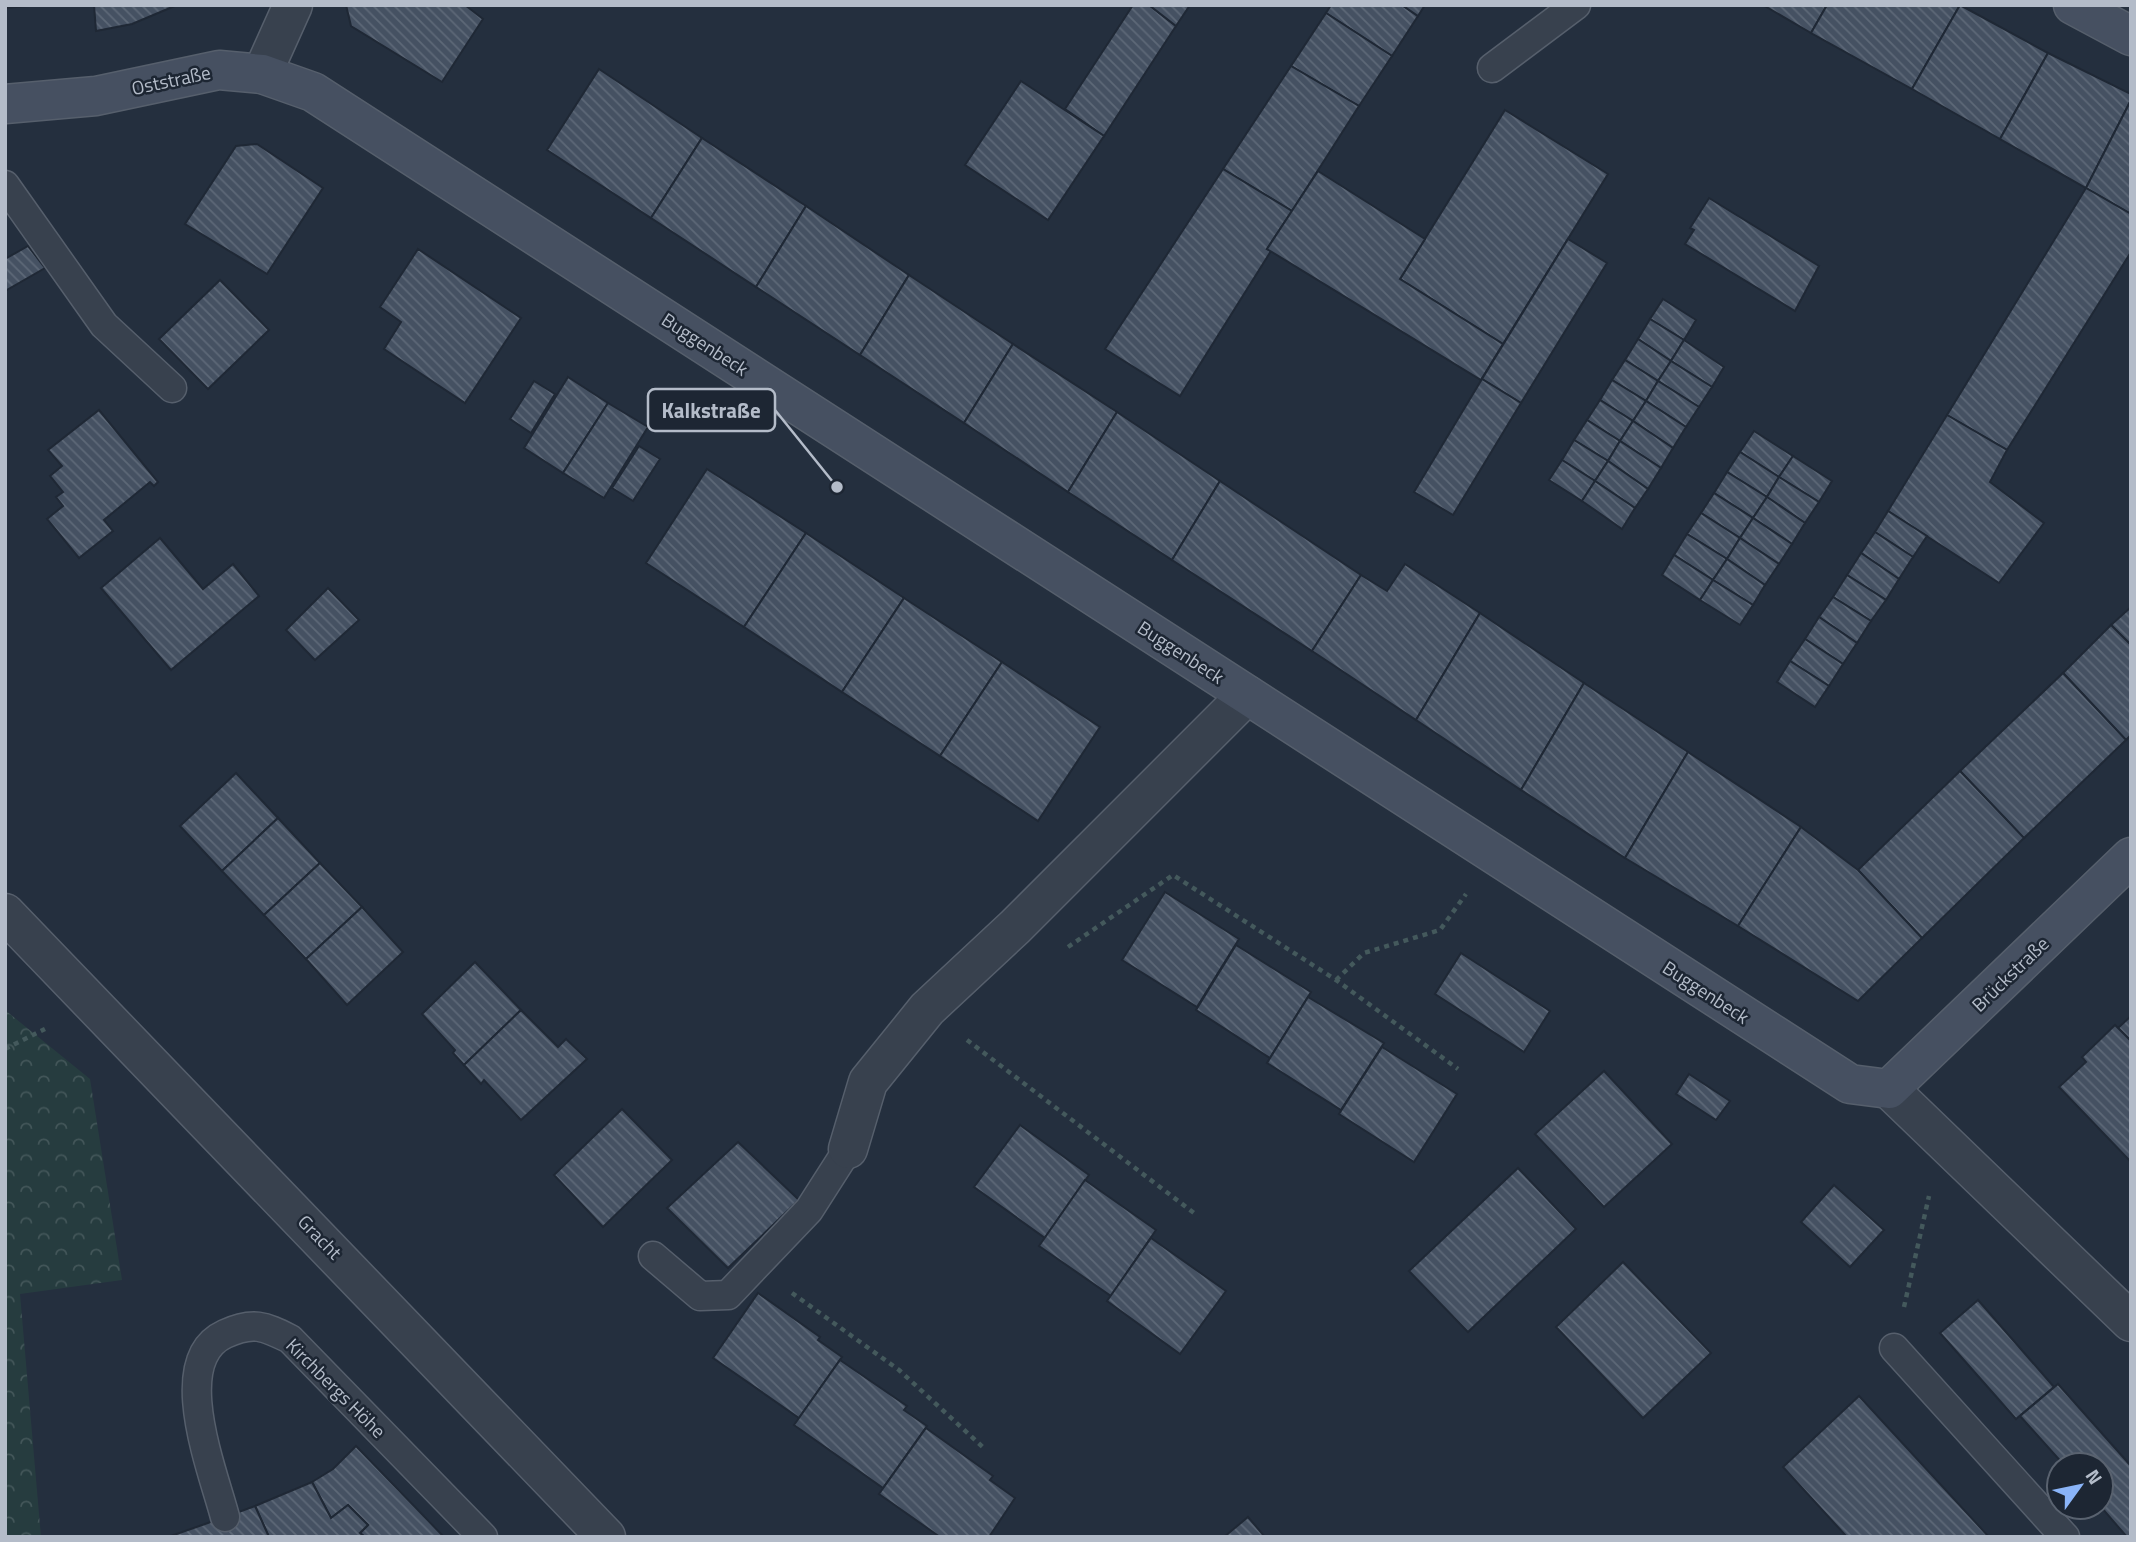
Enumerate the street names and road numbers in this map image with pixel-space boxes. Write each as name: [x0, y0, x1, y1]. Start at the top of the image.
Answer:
street label: Oststraße: [129, 57, 213, 102]
street label: Buggenbeck: [656, 305, 754, 382]
street label: Buggenbeck: [1132, 613, 1230, 690]
street label: Brückstraße: [1964, 929, 2055, 1018]
street label: Buggenbeck: [1657, 953, 1755, 1030]
street label: Gracht: [292, 1208, 349, 1266]
street label: Kirchbergs Höhe: [280, 1331, 393, 1444]

